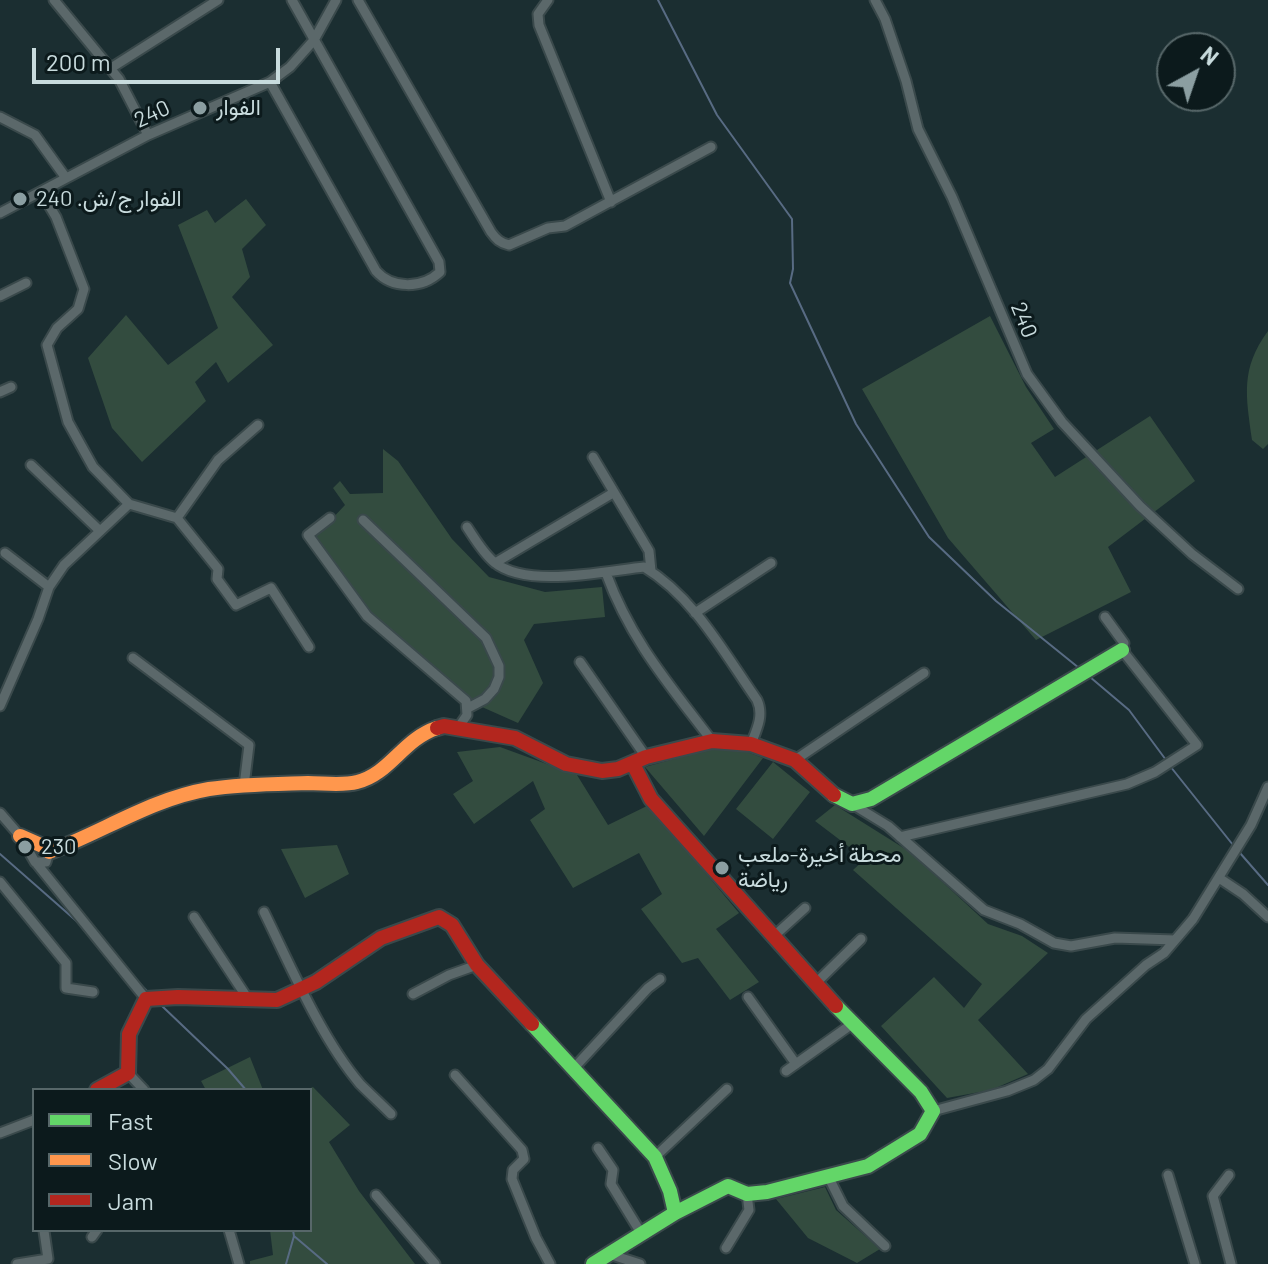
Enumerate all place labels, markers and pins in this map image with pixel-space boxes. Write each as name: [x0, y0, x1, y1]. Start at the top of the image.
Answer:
place label: الفوار: [216, 95, 261, 121]
marker: الفوار: [191, 99, 209, 117]
place label: الفوار ج/ش. 240: [36, 186, 182, 212]
marker: الفوار ج/ش. 240: [11, 190, 29, 208]
place label: 230: [41, 834, 76, 860]
marker: 230: [16, 838, 34, 856]
place label: محطة أخيرة-ملعب رياضة: [738, 842, 901, 894]
marker: محطة أخيرة-ملعب رياضة: [713, 859, 731, 877]

